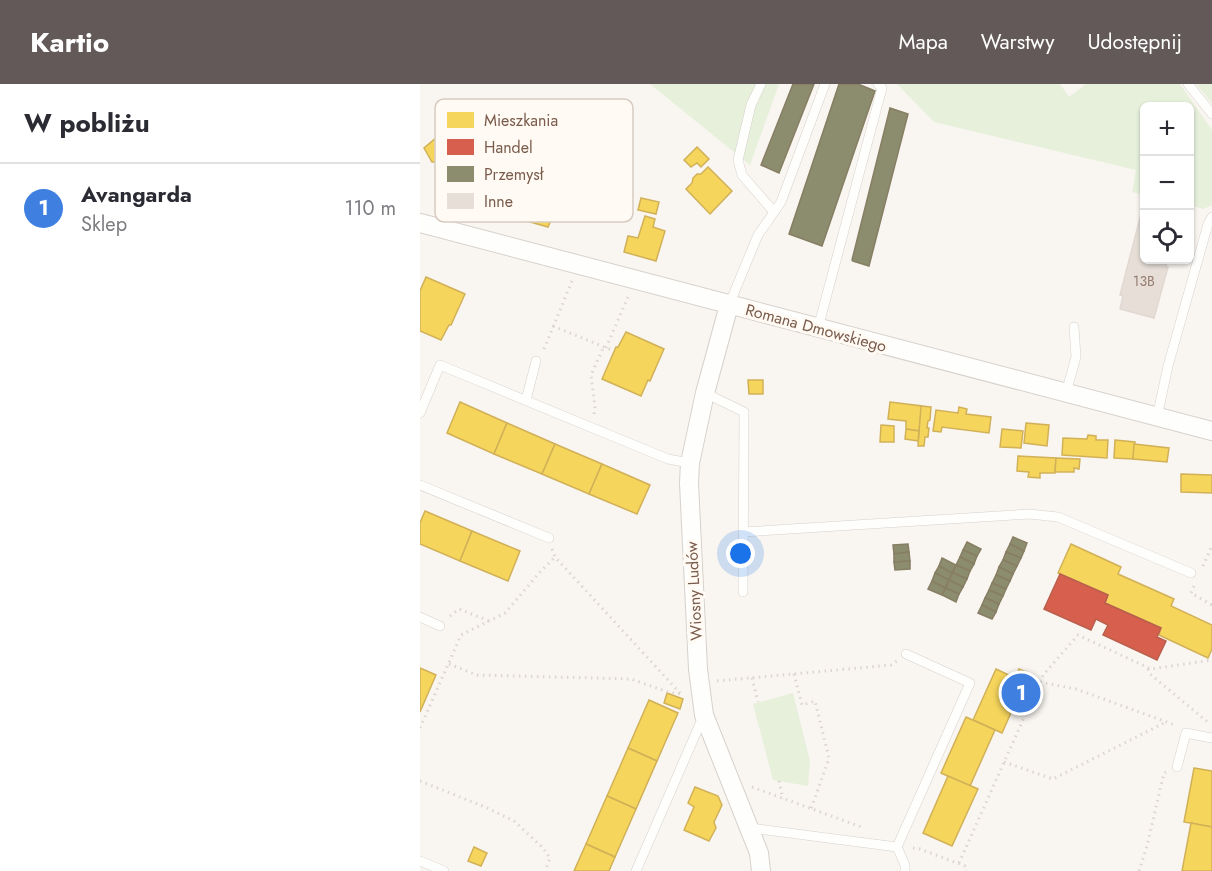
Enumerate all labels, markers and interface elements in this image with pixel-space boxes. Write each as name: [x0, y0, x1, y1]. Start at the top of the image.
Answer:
text: Kartio: [30, 22, 109, 63]
text: Mapa: [899, 27, 948, 57]
text: Warstwy: [981, 27, 1054, 57]
text: Udostępnij: [1087, 27, 1182, 57]
legend: [435, 99, 633, 222]
map controls: [1140, 102, 1194, 264]
button: +: [1140, 102, 1194, 156]
text: W pobliżu: [24, 104, 150, 142]
text: Mieszkania: [484, 109, 558, 132]
text: Handel: [484, 136, 533, 159]
button: −: [1140, 156, 1194, 210]
text: Przemysł: [484, 163, 545, 186]
text: Avangarda: [81, 178, 192, 210]
text: Inne: [484, 190, 513, 213]
text: 1: [38, 194, 49, 223]
text: 110 m: [344, 194, 396, 223]
text: Sklep: [81, 210, 127, 239]
button: locate: [1140, 210, 1194, 264]
house number: 13B: [1133, 271, 1155, 291]
street label: Romana Dmowskiego: [743, 298, 889, 358]
your location: [726, 539, 755, 568]
street label: Wiosny Ludów: [680, 541, 708, 641]
pin: 1: [1002, 670, 1040, 716]

